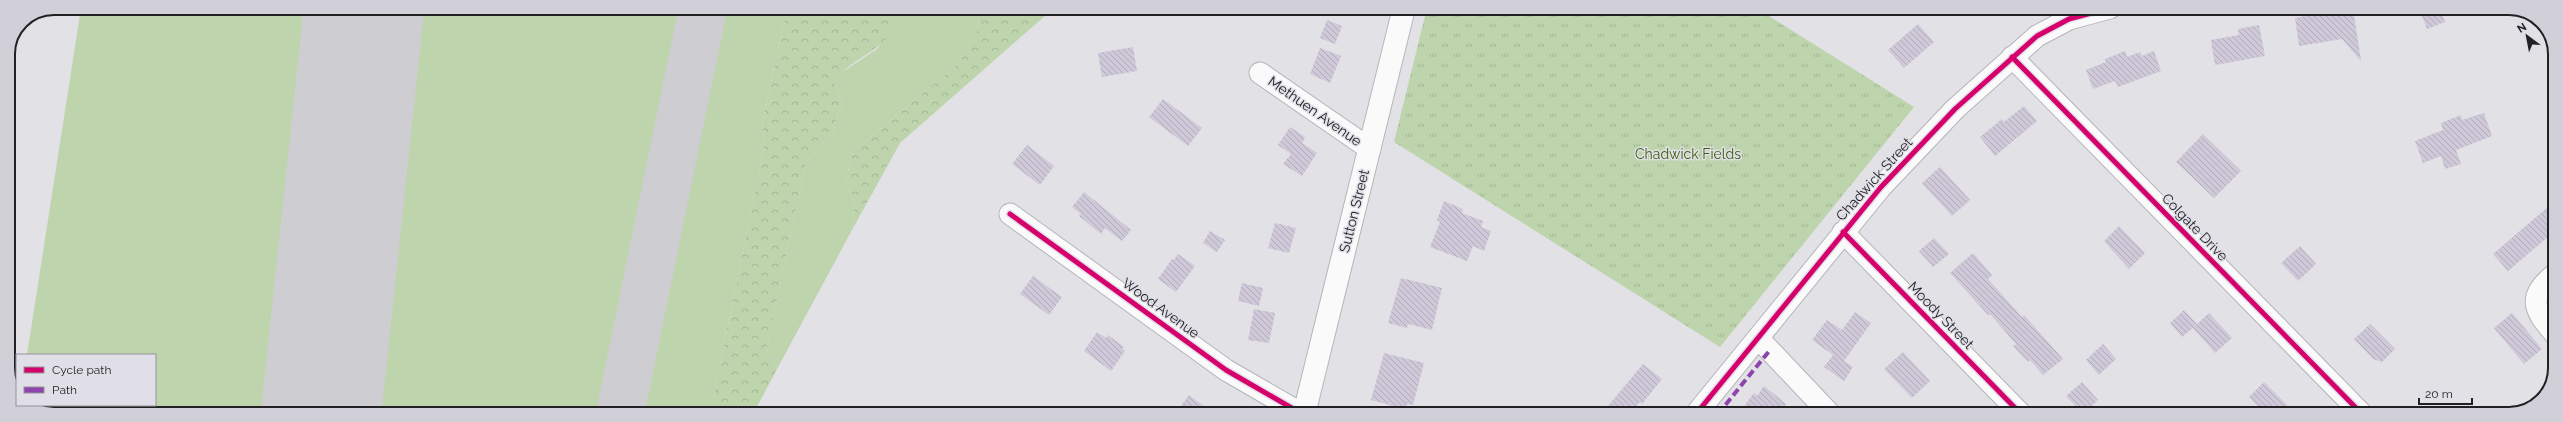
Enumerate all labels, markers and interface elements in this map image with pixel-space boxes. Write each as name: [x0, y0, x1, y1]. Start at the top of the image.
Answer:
north arrow: [2507, 16, 2547, 56]
text: N: [2515, 20, 2529, 36]
street label: Methuen Avenue: [1265, 73, 1365, 149]
street label: Chadwick Street: [1833, 134, 1916, 224]
park label: Chadwick Fields: [1635, 146, 1741, 162]
street label: Sutton Street: [1336, 168, 1372, 254]
street label: Colgate Drive: [2159, 190, 2231, 264]
street label: Wood Avenue: [1119, 275, 1203, 341]
street label: Moody Street: [1905, 278, 1977, 352]
legend: [16, 354, 156, 406]
text: Cycle path: [52, 363, 111, 377]
scale bar: [2419, 380, 2472, 406]
text: Path: [52, 383, 77, 397]
text: 20 m: [2425, 387, 2453, 401]

